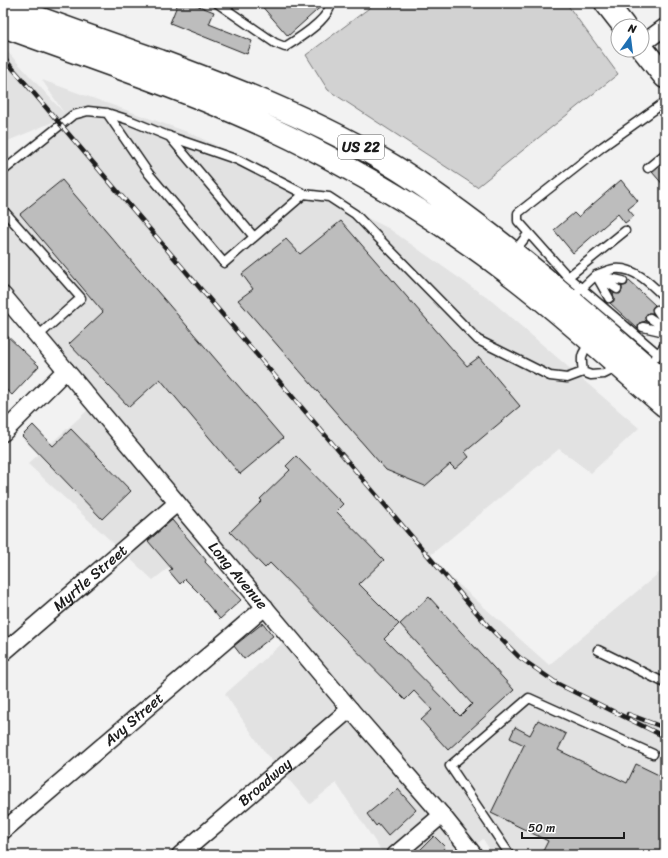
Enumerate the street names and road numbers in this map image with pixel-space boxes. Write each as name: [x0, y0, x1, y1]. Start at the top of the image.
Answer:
road number: US 22: [338, 135, 384, 159]
street label: Long Avenue: [202, 536, 275, 616]
street label: Myrtle Street: [47, 538, 134, 618]
street label: Avy Street: [97, 686, 170, 753]
street label: Broadway: [232, 751, 298, 813]

